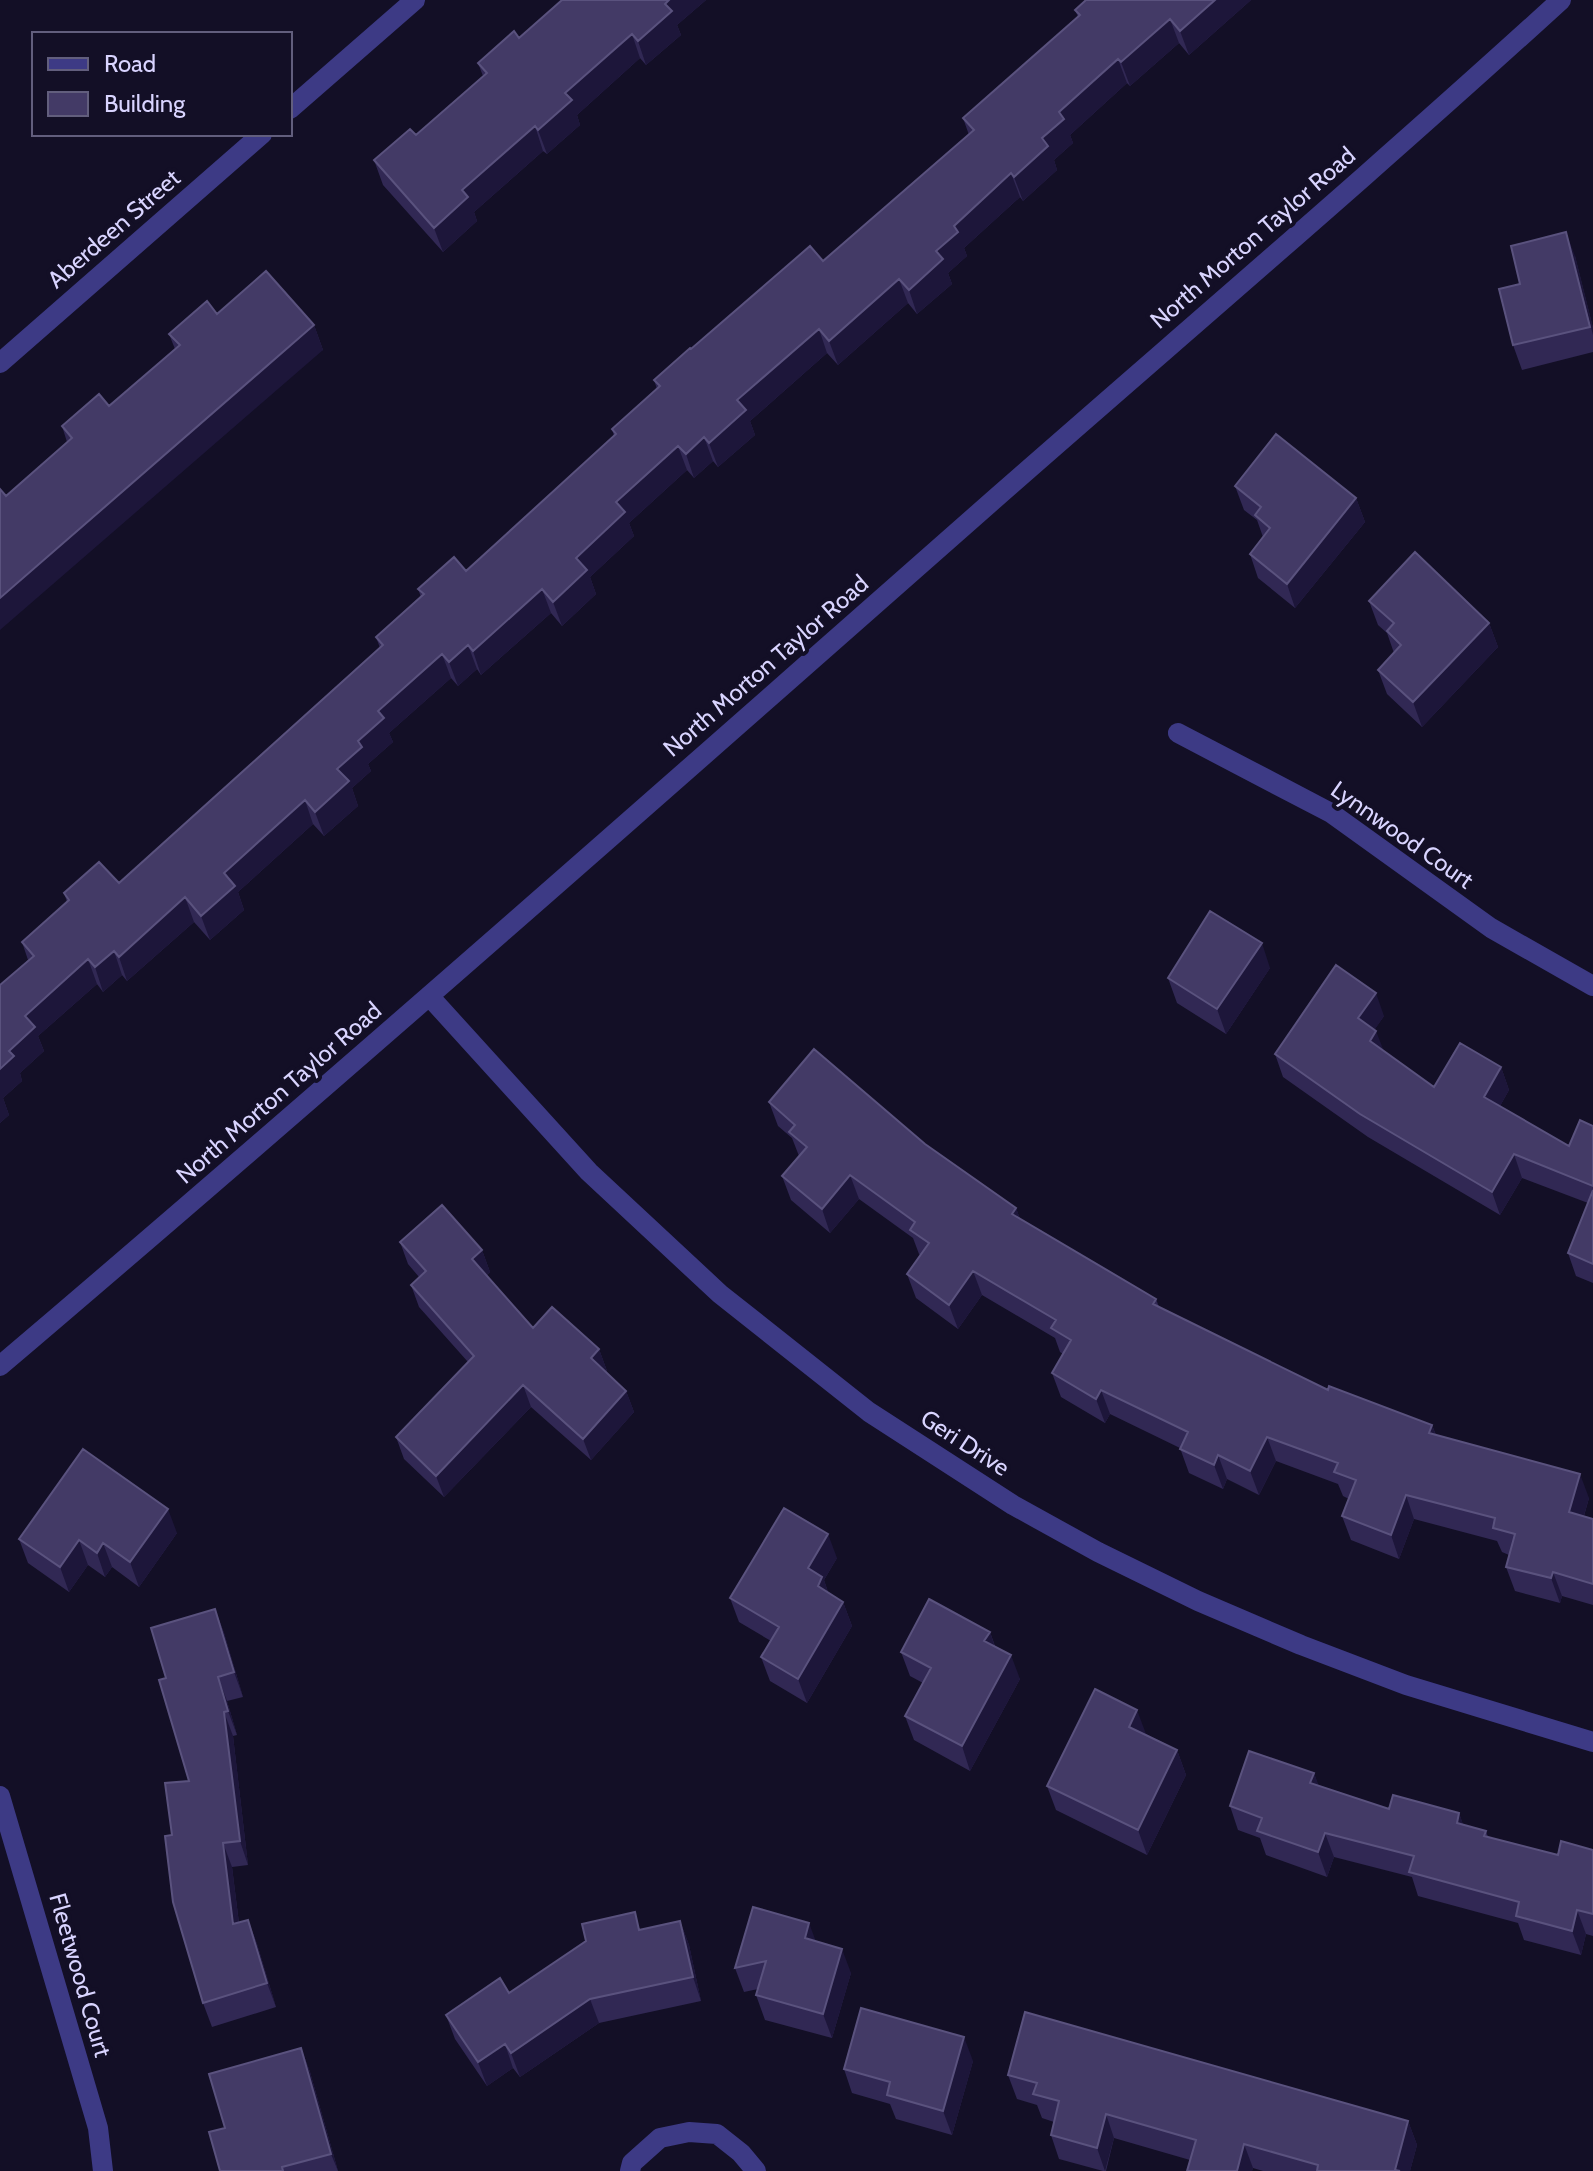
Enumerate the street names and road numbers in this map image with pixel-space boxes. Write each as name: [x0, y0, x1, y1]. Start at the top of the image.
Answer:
street label: North Morton Taylor Road: [1144, 141, 1361, 335]
street label: Aberdeen Street: [41, 163, 186, 294]
street label: North Morton Taylor Road: [657, 569, 874, 763]
street label: Lynnwood Court: [1325, 775, 1479, 894]
street label: North Morton Taylor Road: [170, 996, 387, 1190]
street label: Geri Drive: [915, 1403, 1015, 1482]
street label: Fleetwood Court: [43, 1890, 118, 2060]

